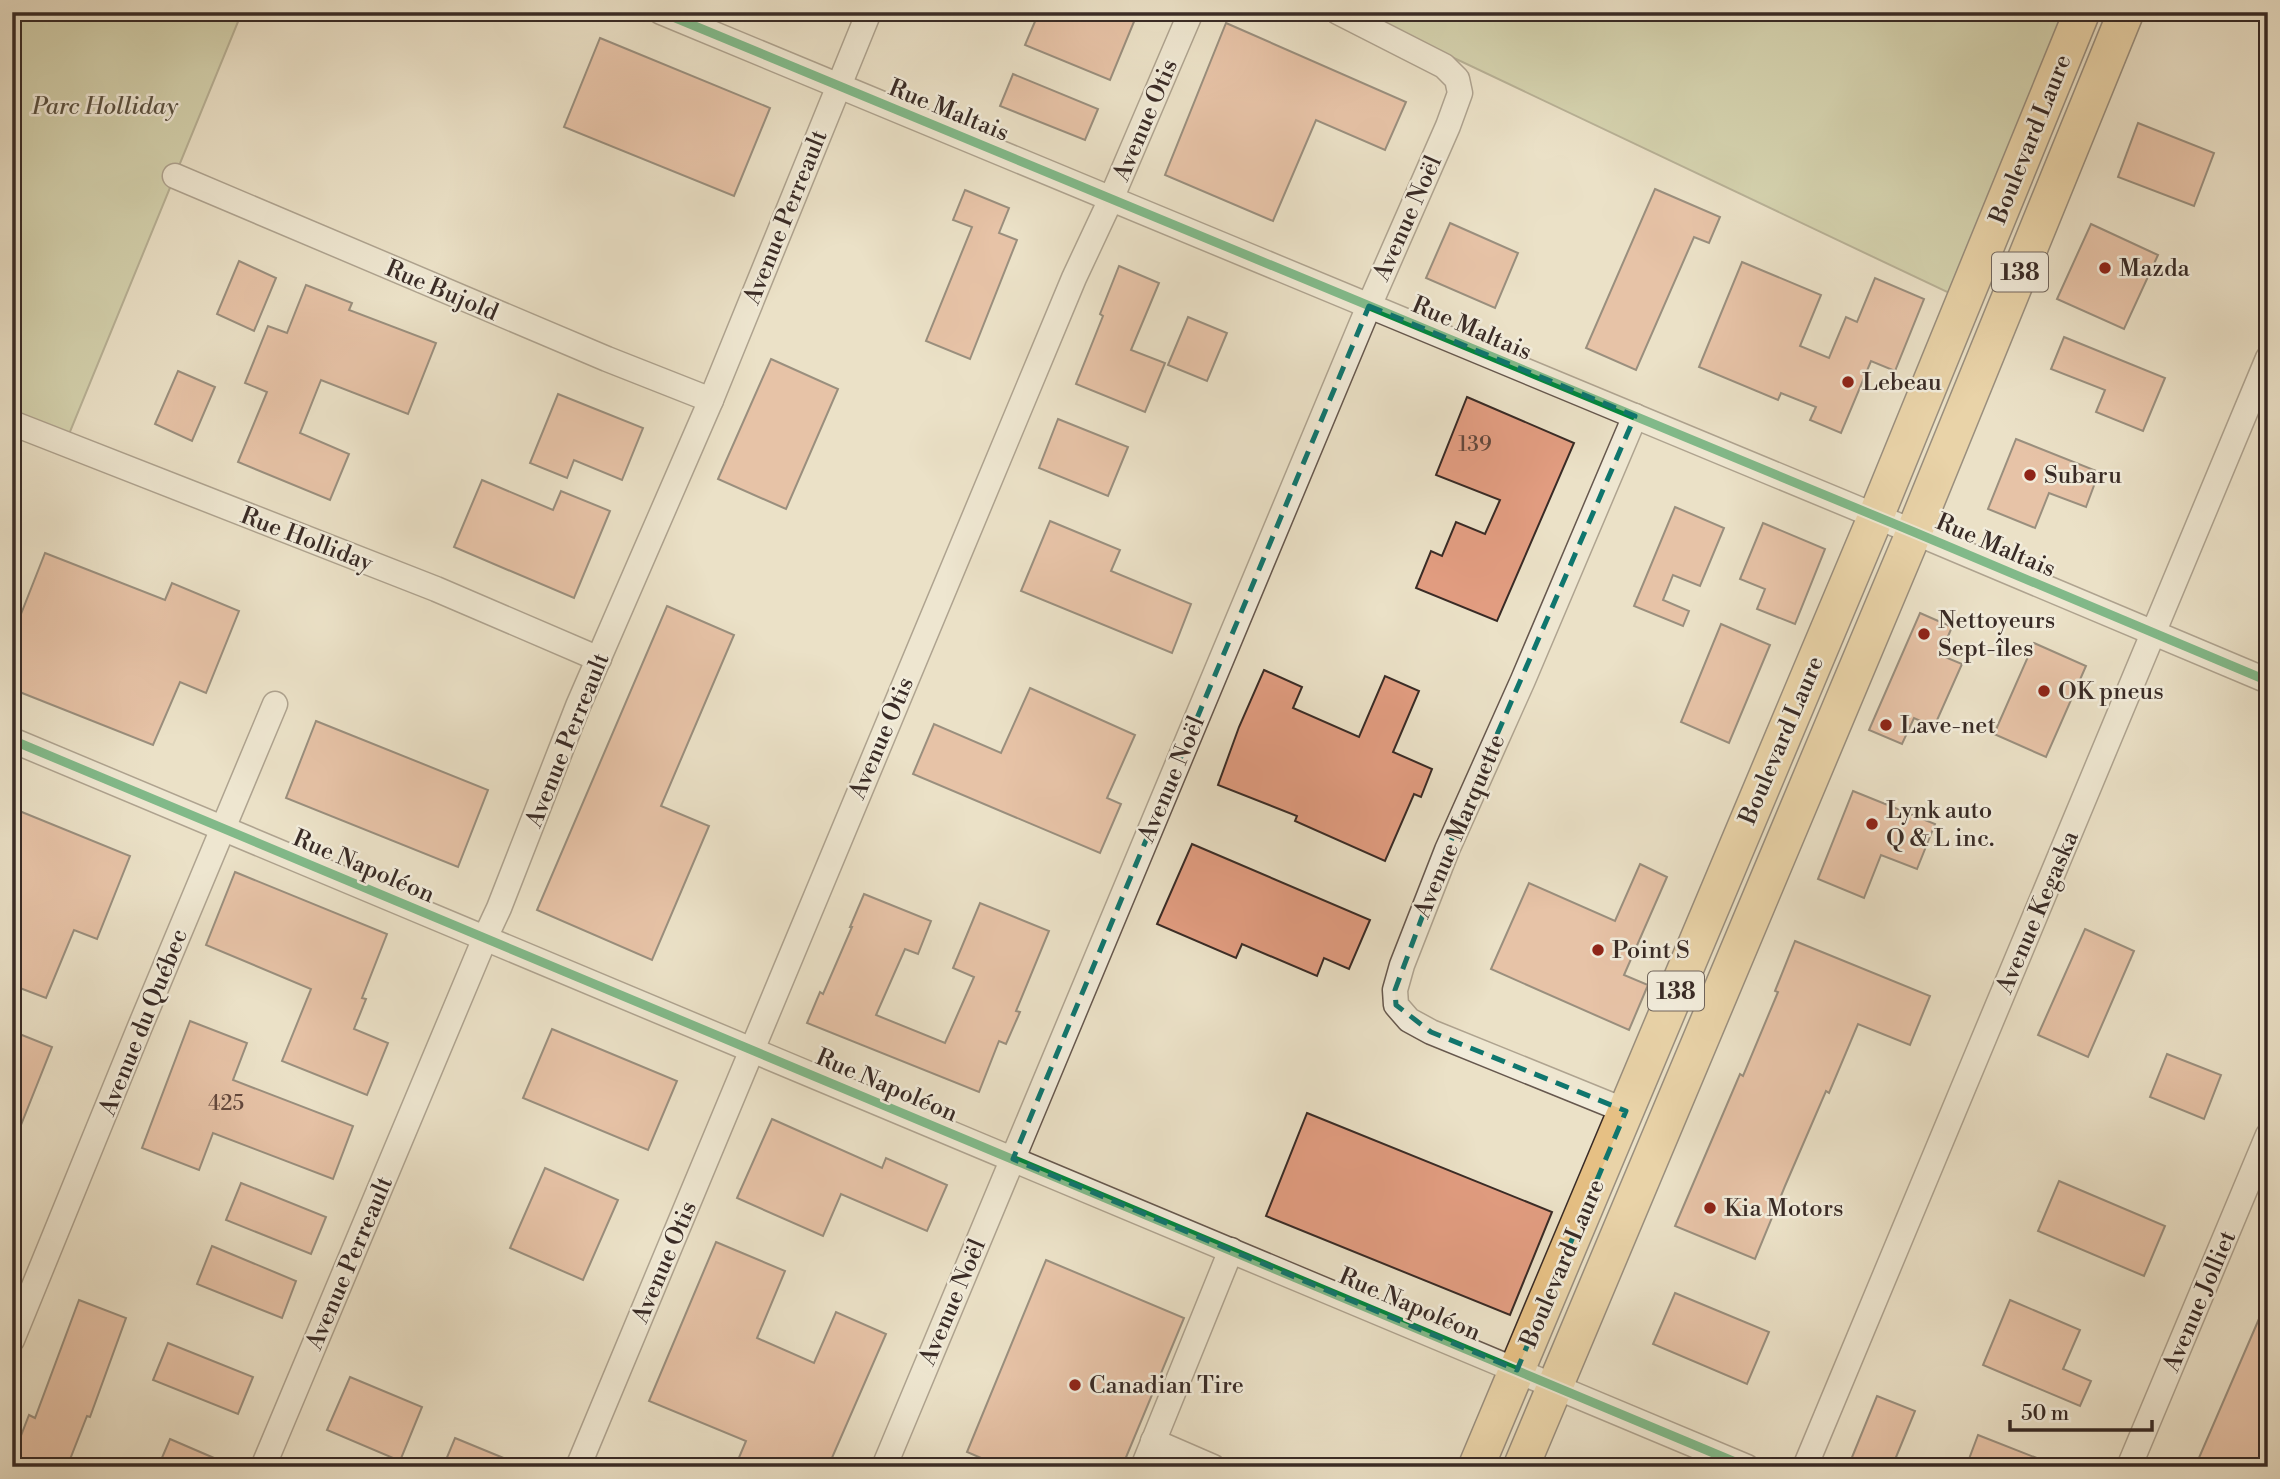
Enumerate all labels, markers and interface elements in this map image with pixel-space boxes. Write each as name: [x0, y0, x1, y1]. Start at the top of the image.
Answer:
street label: Boulevard Laure: [1983, 50, 2079, 229]
street label: Avenue Otis: [1106, 55, 1185, 187]
street label: Rue Maltais: [884, 73, 1013, 149]
park label: Parc Holliday: [31, 92, 178, 122]
street label: Avenue Perreault: [737, 125, 835, 310]
street label: Avenue Noël: [1366, 151, 1449, 287]
road number: 138: [1992, 252, 2048, 292]
street label: Rue Bujold: [381, 254, 503, 328]
place label: Mazda: [2119, 254, 2191, 284]
marker: Mazda: [2097, 260, 2113, 276]
street label: Rue Maltais: [1407, 290, 1536, 368]
place label: Lebeau: [1862, 368, 1942, 398]
marker: Lebeau: [1840, 374, 1856, 390]
house number: 139: [1458, 432, 1492, 458]
place label: Subaru: [2044, 461, 2122, 491]
marker: Subaru: [2022, 467, 2038, 483]
street label: Rue Holliday: [236, 501, 377, 579]
street label: Rue Maltais: [1931, 507, 2060, 585]
place label: Nettoyeurs Sept-îles: [1938, 606, 2055, 664]
marker: Nettoyeurs Sept-îles: [1916, 626, 1932, 642]
street label: Avenue Perreault: [519, 648, 617, 833]
street label: Boulevard Laure: [1733, 652, 1831, 830]
street label: Avenue Otis: [842, 673, 921, 805]
place label: OK pneus: [2058, 677, 2164, 707]
marker: OK pneus: [2036, 683, 2052, 699]
place label: Lave-net: [1900, 711, 1996, 741]
street label: Avenue Noël: [1131, 712, 1212, 848]
marker: Lave-net: [1878, 717, 1894, 733]
street label: Avenue Marquette: [1407, 730, 1512, 924]
place label: Lynk auto Q & L inc.: [1886, 796, 1994, 854]
marker: Lynk auto Q & L inc.: [1864, 816, 1880, 832]
street label: Rue Napoléon: [288, 824, 439, 910]
street label: Avenue Kegaska: [1990, 826, 2086, 999]
street label: Avenue du Québec: [92, 925, 195, 1121]
place label: Point S: [1612, 936, 1690, 966]
marker: Point S: [1590, 942, 1606, 958]
road number: 138: [1648, 972, 1704, 1010]
street label: Rue Napoléon: [811, 1043, 962, 1129]
house number: 425: [208, 1091, 244, 1117]
street label: Avenue Perreault: [299, 1172, 400, 1356]
street label: Boulevard Laure: [1514, 1175, 1612, 1353]
place label: Kia Motors: [1724, 1194, 1844, 1224]
street label: Avenue Otis: [625, 1197, 704, 1329]
marker: Kia Motors: [1702, 1200, 1718, 1216]
street label: Avenue Jolliet: [2156, 1226, 2243, 1377]
street label: Avenue Noël: [912, 1235, 993, 1371]
street label: Rue Napoléon: [1334, 1262, 1485, 1348]
place label: Canadian Tire: [1089, 1371, 1244, 1401]
marker: Canadian Tire: [1067, 1377, 1083, 1393]
scale bar: [2010, 1388, 2152, 1432]
text: 50 m: [2021, 1401, 2069, 1427]

